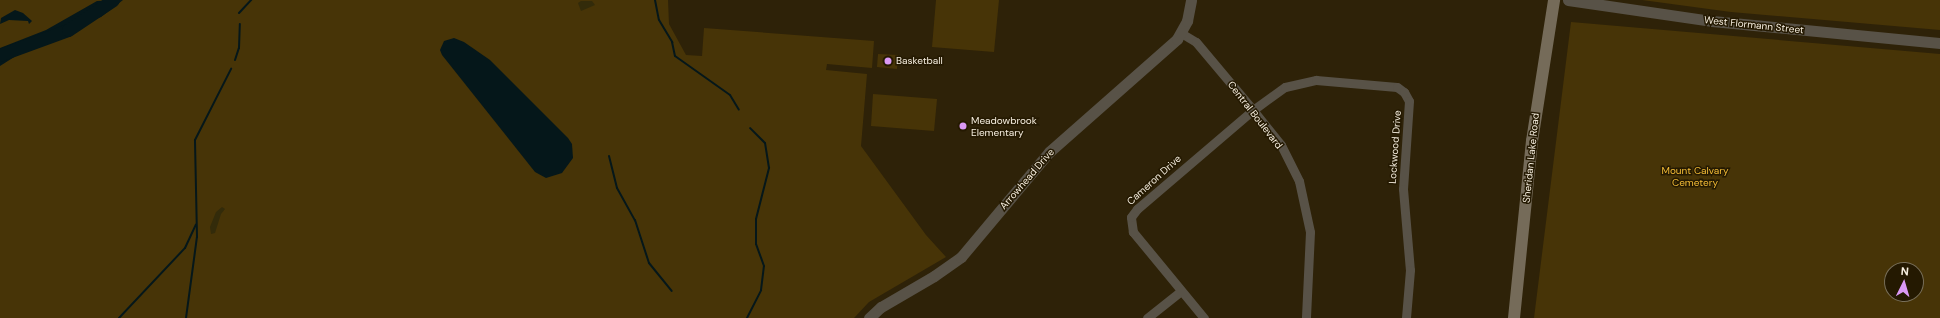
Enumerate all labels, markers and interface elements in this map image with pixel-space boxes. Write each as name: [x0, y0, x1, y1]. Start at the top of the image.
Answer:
street label: West Flormann Street: [1704, 14, 1804, 36]
place label: Basketball: [896, 55, 943, 67]
marker: Basketball: [883, 56, 893, 66]
street label: Central Boulevard: [1225, 79, 1285, 151]
street label: Lockwood Drive: [1386, 110, 1404, 184]
street label: Sheridan Lake Road: [1520, 112, 1542, 204]
place label: Meadowbrook Elementary: [971, 114, 1037, 138]
marker: Meadowbrook Elementary: [958, 121, 968, 131]
street label: Arrowhead Drive: [997, 146, 1057, 212]
street label: Cameron Drive: [1124, 153, 1184, 207]
park label: Mount Calvary Cemetery: [1662, 164, 1728, 188]
north arrow: [1884, 262, 1924, 302]
text: N: [1900, 264, 1910, 278]

